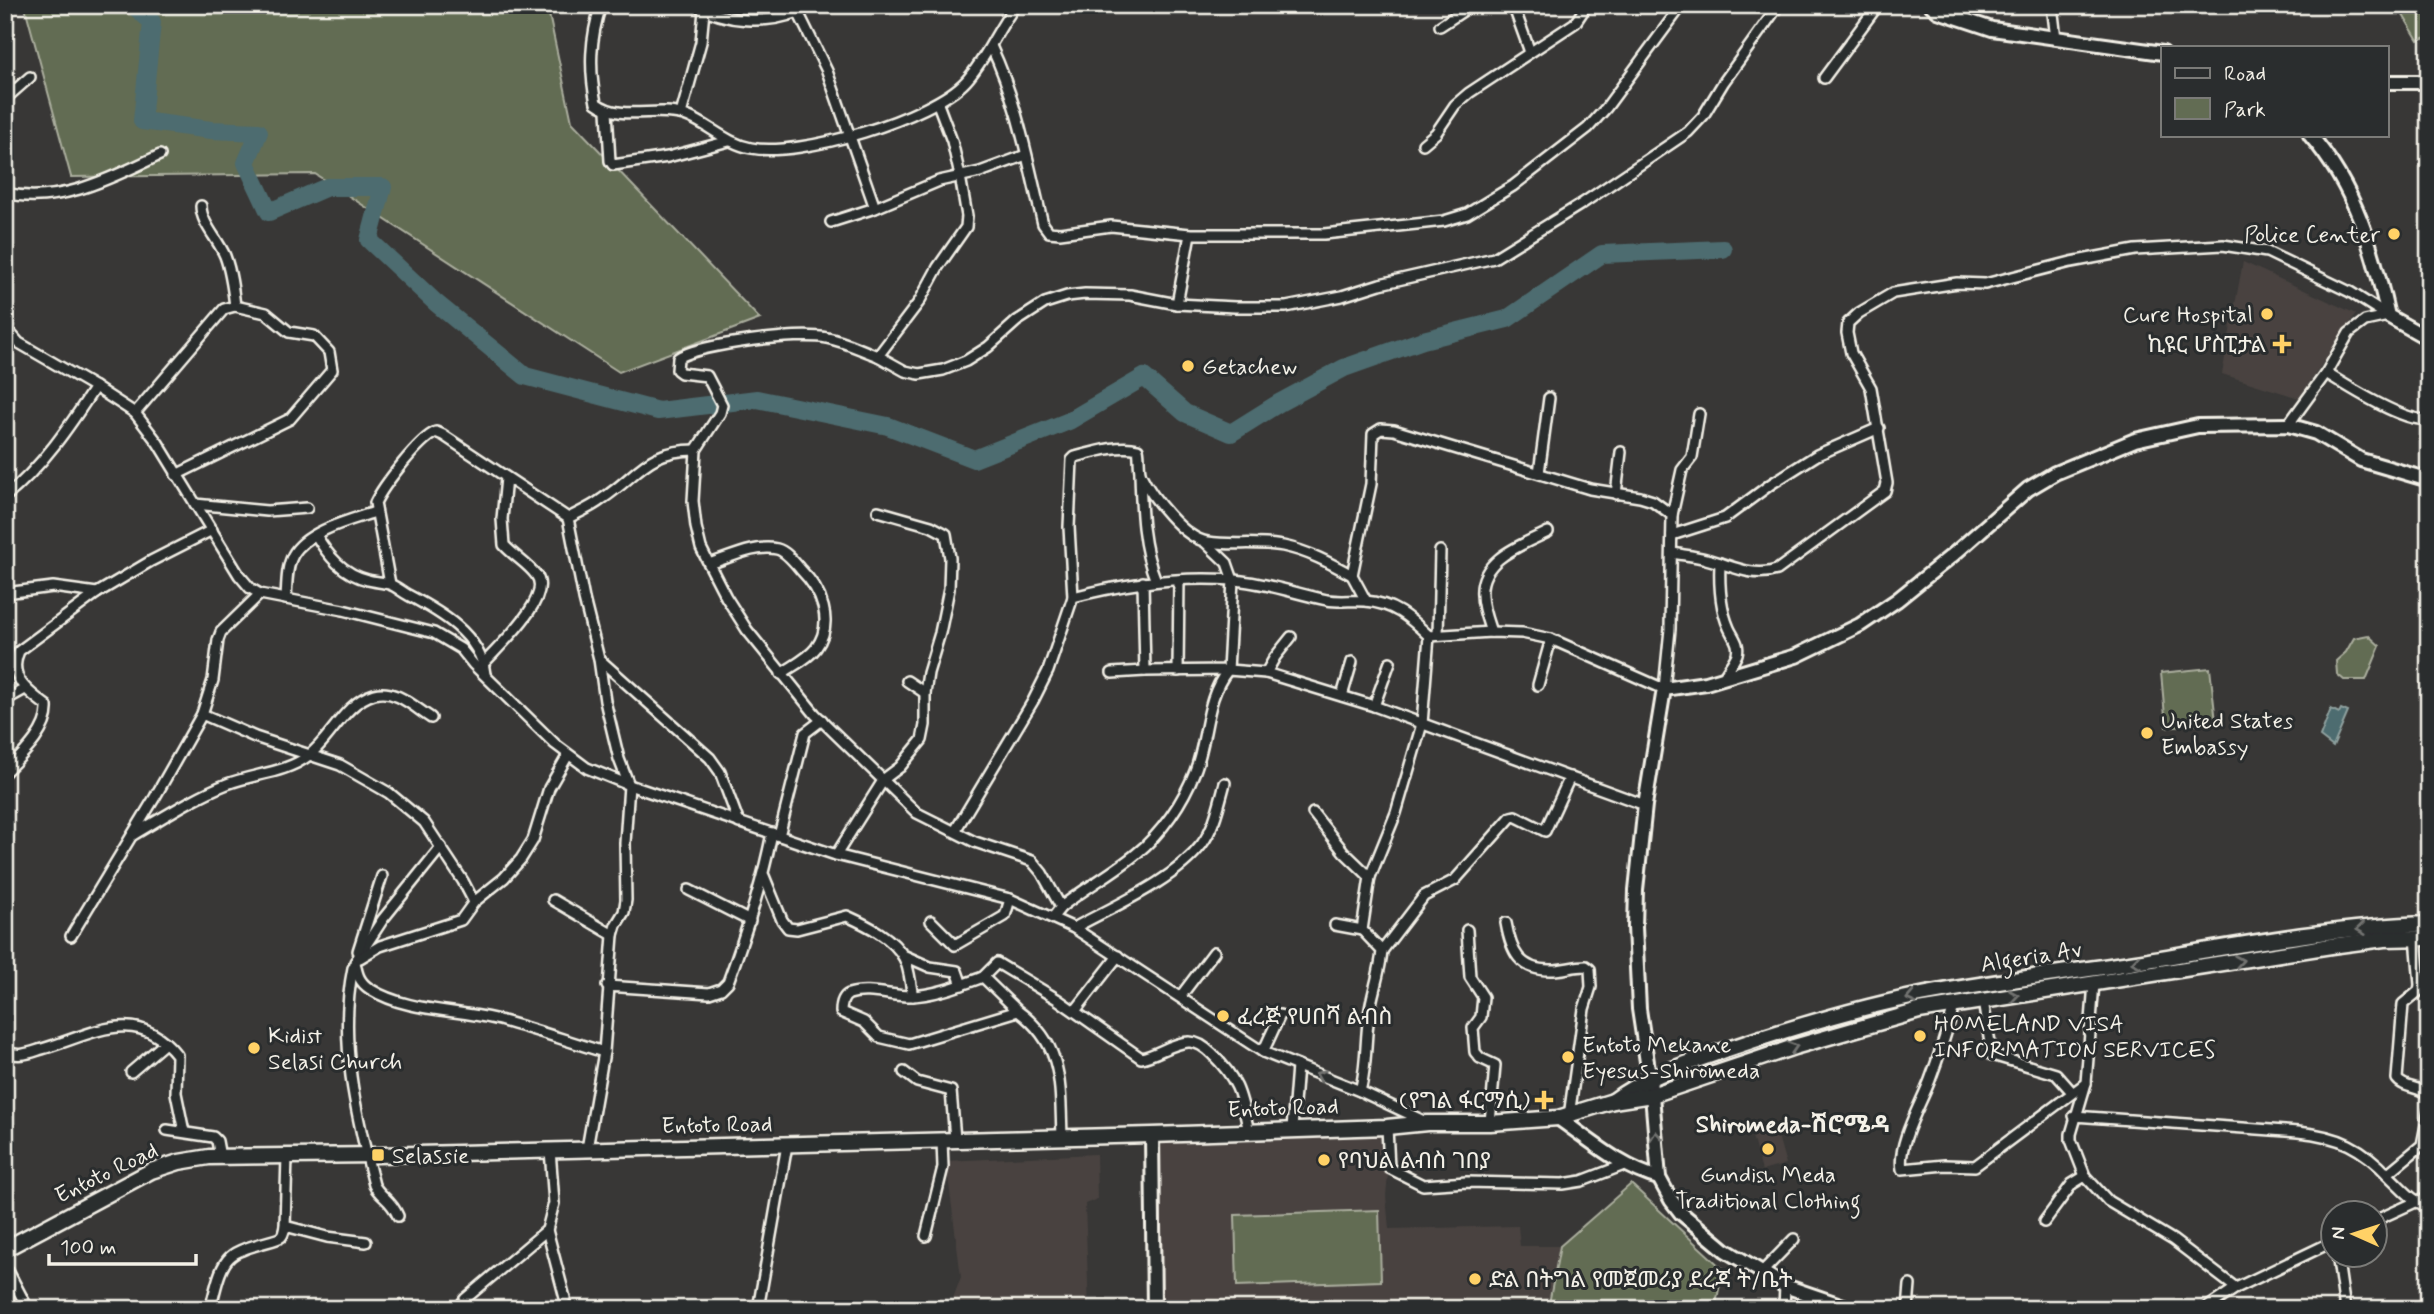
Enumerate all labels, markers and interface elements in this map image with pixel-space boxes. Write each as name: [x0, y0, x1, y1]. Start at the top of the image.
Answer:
legend: [2161, 46, 2388, 136]
text: Road: [2224, 60, 2266, 88]
text: Park: [2224, 96, 2266, 124]
place label: Police Center: [2244, 221, 2380, 251]
marker: Police Center: [2386, 226, 2402, 242]
place label: Cure Hospital: [2123, 301, 2253, 331]
marker: Cure Hospital: [2259, 306, 2275, 322]
place label: ኪዩር ሆስፒታል: [2147, 331, 2266, 361]
marker: ኪዩር ሆስፒታል: [2272, 334, 2292, 354]
place label: Getachew: [1202, 353, 1297, 383]
marker: Getachew: [1180, 358, 1196, 374]
place label: United States Embassy: [2161, 707, 2293, 763]
marker: United States Embassy: [2139, 725, 2155, 741]
one-way arrow: [2355, 922, 2367, 937]
street label: Algeria Av: [1979, 935, 2085, 983]
one-way arrow: [2233, 953, 2245, 968]
one-way arrow: [2130, 954, 2142, 969]
one-way arrow: [1905, 989, 1917, 1004]
one-way arrow: [2008, 989, 2020, 1004]
place label: ፈረጅ የሀበሻ ልብስ: [1237, 1003, 1393, 1033]
marker: ፈረጅ የሀበሻ ልብስ: [1215, 1008, 1231, 1024]
place label: HOMELAND VISA INFORMATION SERVICES: [1934, 1010, 2216, 1066]
place label: Kidist Selasi Church: [268, 1022, 402, 1078]
marker: HOMELAND VISA INFORMATION SERVICES: [1912, 1028, 1928, 1044]
place label: Entoto Mekane Eyesus-Shiromeda: [1582, 1031, 1760, 1087]
marker: Kidist Selasi Church: [246, 1040, 262, 1056]
one-way arrow: [1787, 1041, 1799, 1056]
marker: Entoto Mekane Eyesus-Shiromeda: [1560, 1049, 1576, 1065]
one-way arrow: [1315, 1070, 1327, 1084]
place label: (የግል ፋርማሲ): [1399, 1087, 1530, 1117]
street label: Entoto Road: [1227, 1092, 1339, 1126]
marker: (የግል ፋርማሲ): [1536, 1092, 1552, 1108]
street label: Entoto Road: [661, 1110, 773, 1142]
district label: Shiromeda-ሽሮሜዳ: [1696, 1110, 1890, 1141]
one-way arrow: [1648, 1131, 1663, 1142]
street label: Entoto Road: [50, 1136, 163, 1212]
marker: Gundish Meda Traditional Clothing: [1760, 1141, 1776, 1157]
place label: Selassie: [392, 1142, 469, 1172]
marker: Selassie: [370, 1147, 386, 1163]
place label: የባህል ልብስ ገበያ: [1338, 1147, 1491, 1177]
marker: የባህል ልብስ ገበያ: [1316, 1152, 1332, 1168]
place label: Gundish Meda Traditional Clothing: [1675, 1161, 1861, 1219]
north arrow: [2318, 1198, 2388, 1268]
scale bar: [49, 1223, 196, 1267]
text: N: [2326, 1226, 2351, 1240]
text: 100 m: [60, 1234, 116, 1262]
place label: ድል በትግል የመጀመሪያ ደረጃ ት/ቤት: [1489, 1266, 1793, 1296]
marker: ድል በትግል የመጀመሪያ ደረጃ ት/ቤት: [1467, 1271, 1483, 1287]

